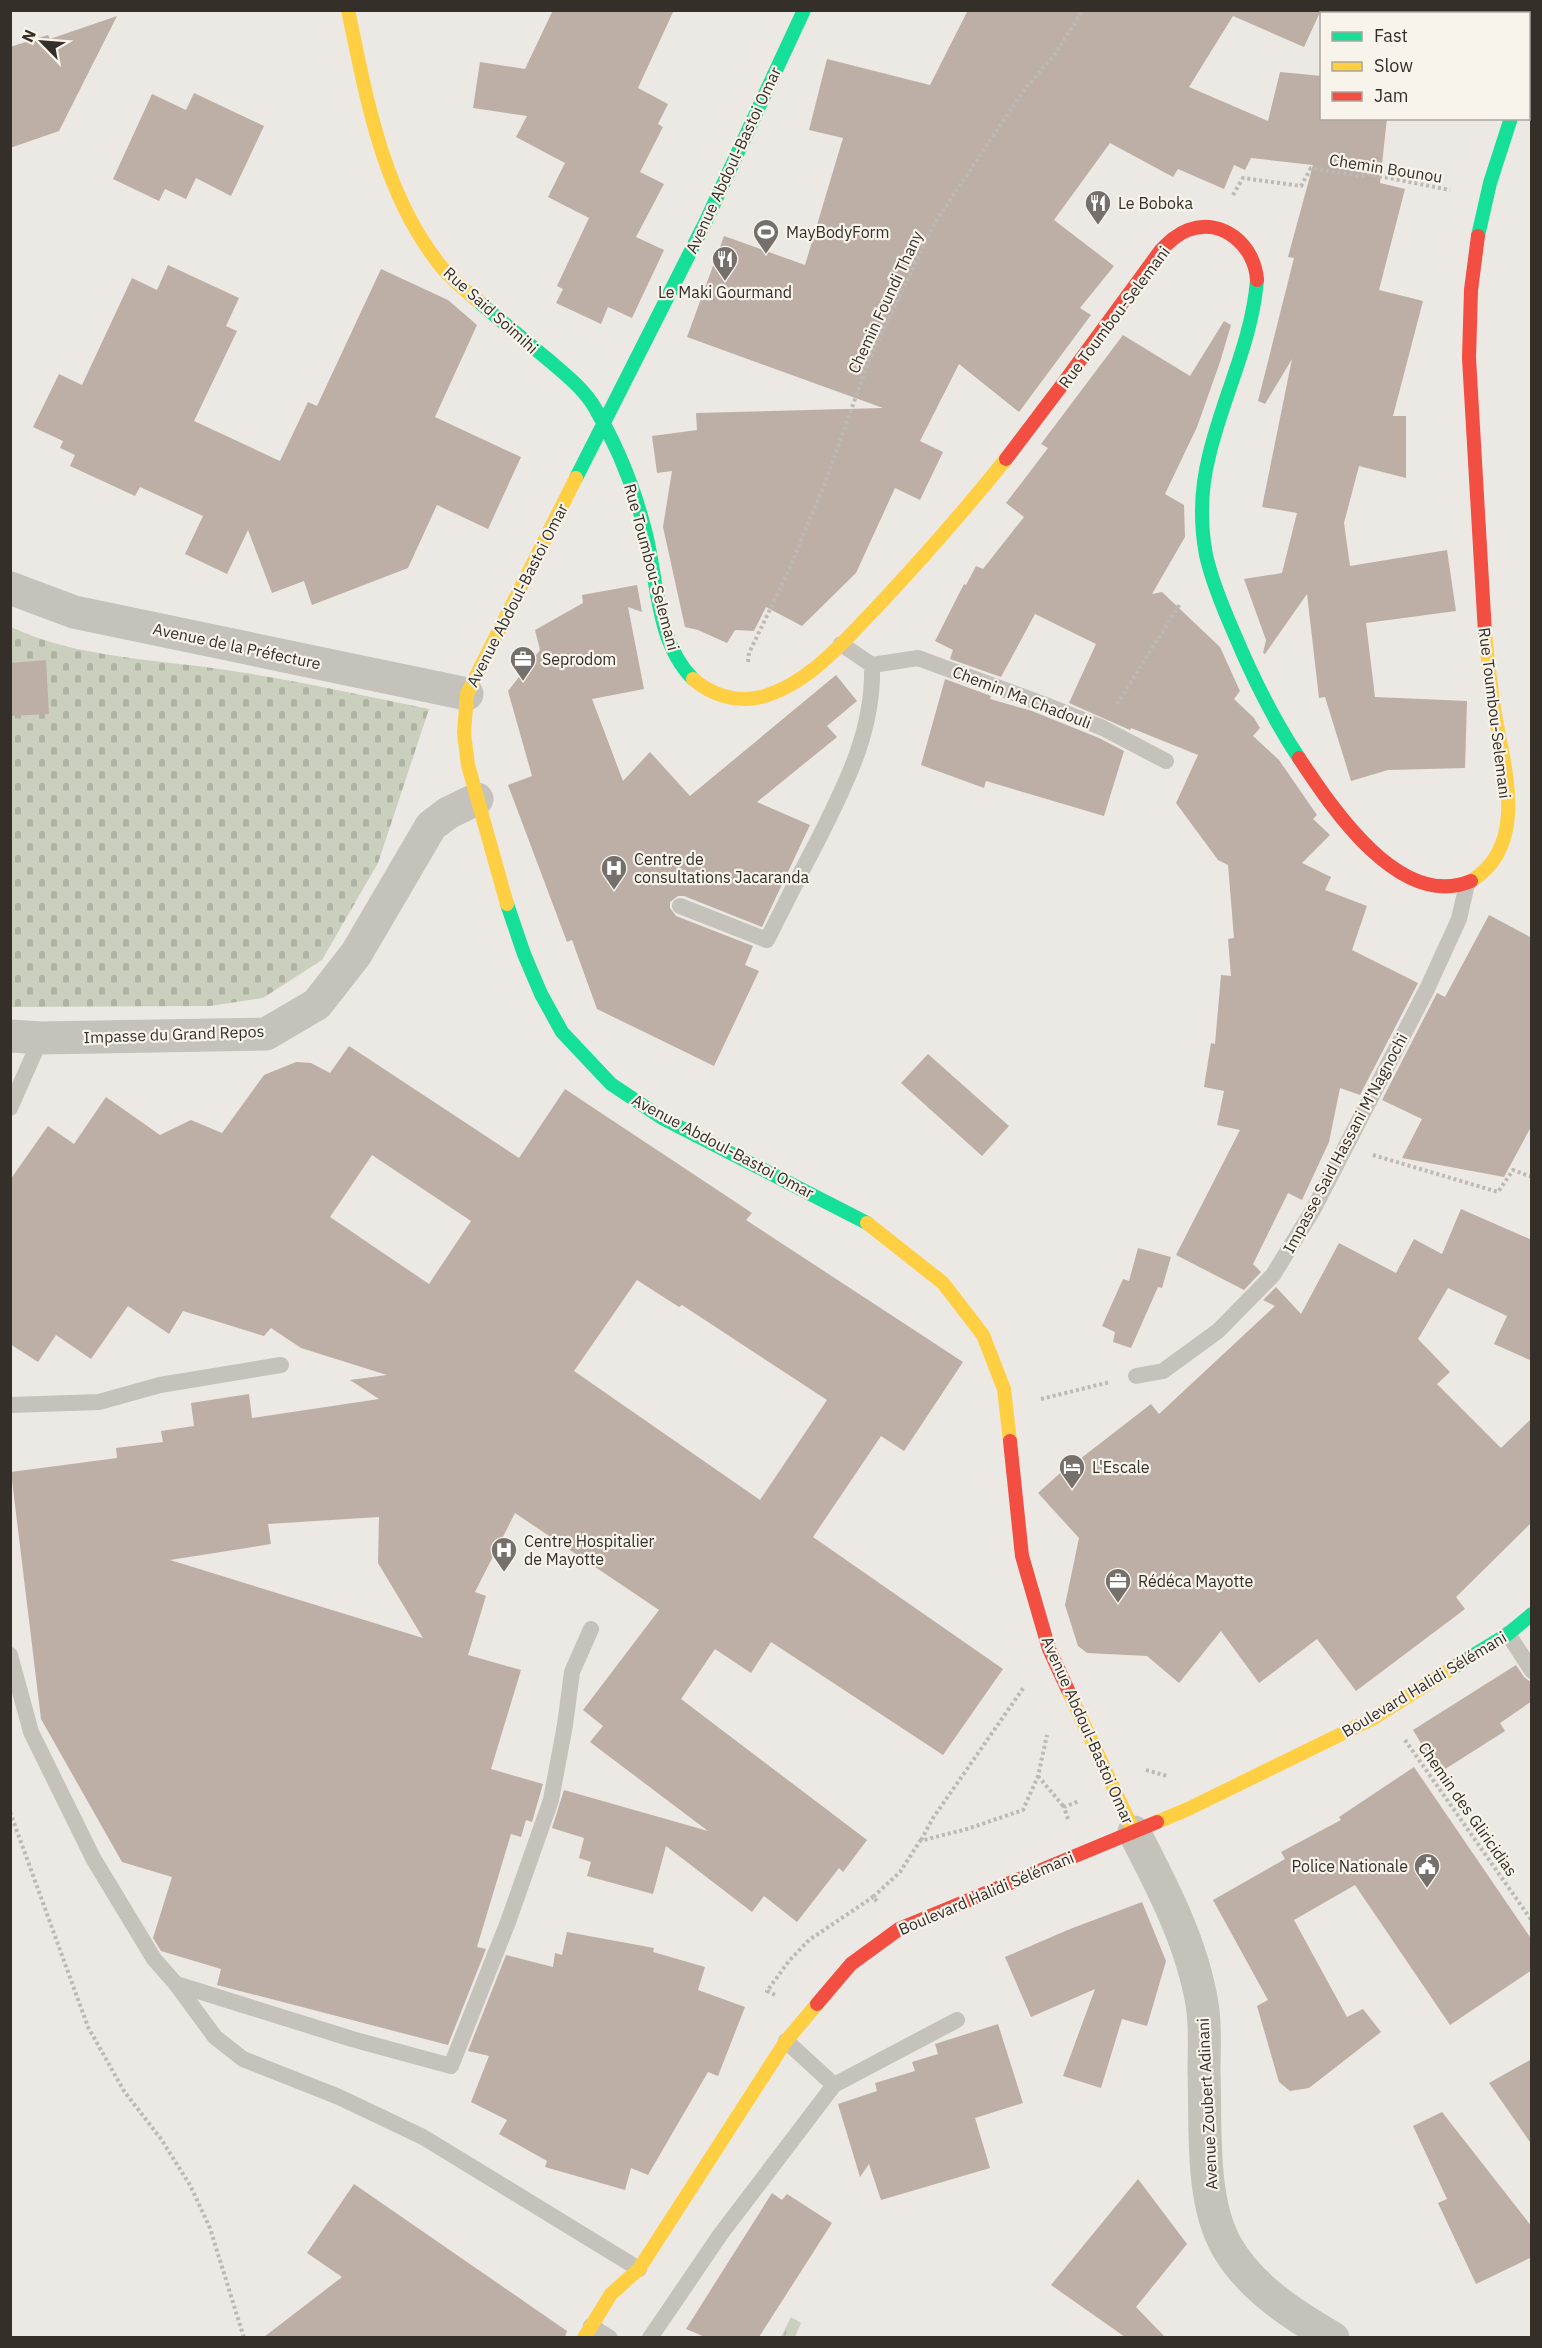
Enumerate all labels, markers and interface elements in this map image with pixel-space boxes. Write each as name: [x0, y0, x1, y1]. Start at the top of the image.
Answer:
north arrow: [12, 12, 72, 72]
legend: [1320, 12, 1530, 120]
text: Fast: [1374, 24, 1408, 47]
text: N: [17, 26, 40, 45]
text: Slow: [1374, 54, 1413, 77]
street label: Avenue Abdoul-Bastoi Omar: [681, 64, 785, 256]
text: Jam: [1374, 84, 1409, 107]
street label: Chemin Bounou: [1328, 149, 1444, 187]
restaurant icon: Le Boboka: [1083, 188, 1113, 226]
place label: Le Boboka: [1118, 193, 1193, 213]
sports icon: MayBodyForm: [751, 217, 781, 255]
place label: MayBodyForm: [786, 222, 889, 242]
street label: Chemin Foundi Thany: [843, 227, 927, 377]
street label: Rue Toumbou-Selemani: [1054, 242, 1174, 392]
restaurant icon: Le Maki Gourmand: [710, 244, 740, 282]
street label: Rue Said Soimihi: [440, 262, 542, 358]
place label: Le Maki Gourmand: [658, 282, 792, 302]
street label: Rue Toumbou-Selemani: [620, 481, 684, 653]
street label: Avenue Abdoul-Bastoi Omar: [462, 500, 572, 690]
street label: Avenue de la Préfecture: [151, 618, 323, 674]
street label: Rue Toumbou-Selemani: [1475, 626, 1515, 800]
office icon: Seprodom: [508, 644, 538, 682]
place label: Seprodom: [542, 649, 616, 669]
street label: Chemin Ma Chadouli: [950, 661, 1094, 733]
place label: Centre de consultations Jacaranda: [634, 849, 810, 887]
hospital icon: Centre de consultations Jacaranda: [599, 853, 629, 891]
street label: Impasse du Grand Repos: [83, 1021, 265, 1047]
street label: Impasse Said Hassani M'Nagnochi: [1278, 1030, 1412, 1256]
street label: Avenue Abdoul-Bastoi Omar: [629, 1089, 818, 1203]
hotel icon: L'Escale: [1057, 1452, 1087, 1490]
place label: L'Escale: [1092, 1457, 1150, 1477]
place label: Centre Hospitalier de Mayotte: [524, 1531, 654, 1569]
hospital icon: Centre Hospitalier de Mayotte: [489, 1535, 519, 1573]
office icon: Rédéca Mayotte: [1103, 1566, 1133, 1604]
place label: Rédéca Mayotte: [1138, 1571, 1254, 1591]
street label: Boulevard Halidi Sélémani: [1338, 1627, 1510, 1741]
street label: Avenue Abdoul-Bastoi Omar: [1038, 1633, 1139, 1827]
street label: Chemin des Gliricidias: [1414, 1738, 1522, 1880]
street label: Boulevard Halidi Sélémani: [895, 1847, 1077, 1939]
public building icon: Police Nationale: [1412, 1851, 1442, 1889]
place label: Police Nationale: [1292, 1856, 1408, 1876]
street label: Avenue Zoubert Adinani: [1193, 2018, 1221, 2190]

